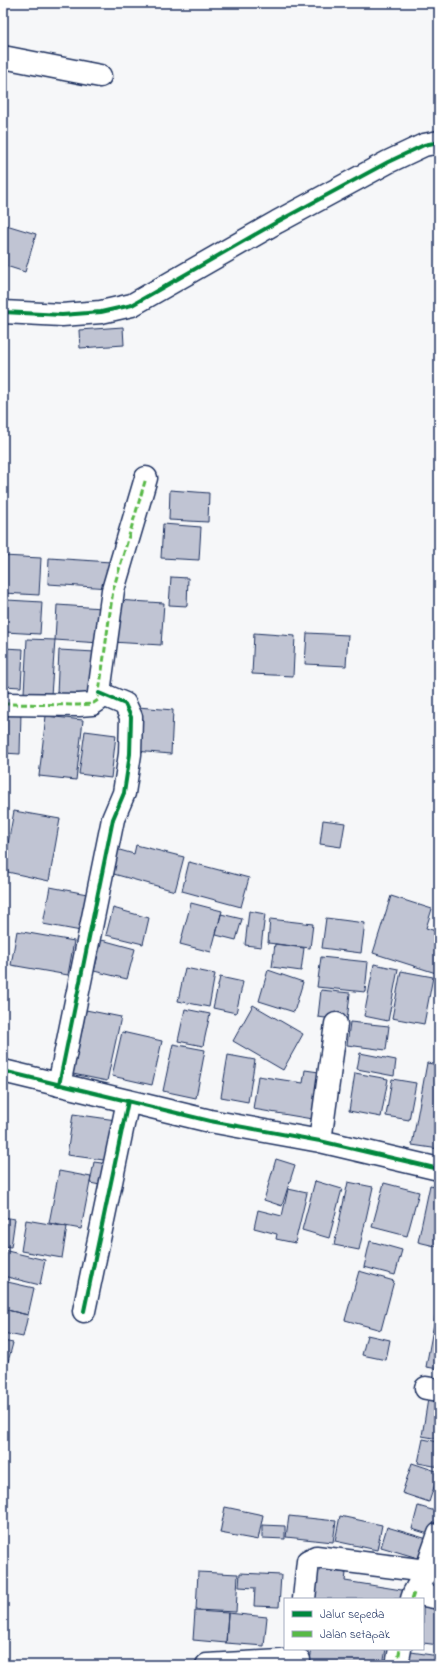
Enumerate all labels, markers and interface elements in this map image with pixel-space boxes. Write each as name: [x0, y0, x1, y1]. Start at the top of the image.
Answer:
legend: [284, 1598, 424, 1650]
text: Jalur sepeda: [320, 1606, 385, 1624]
text: Jalan setapak: [320, 1626, 391, 1644]

